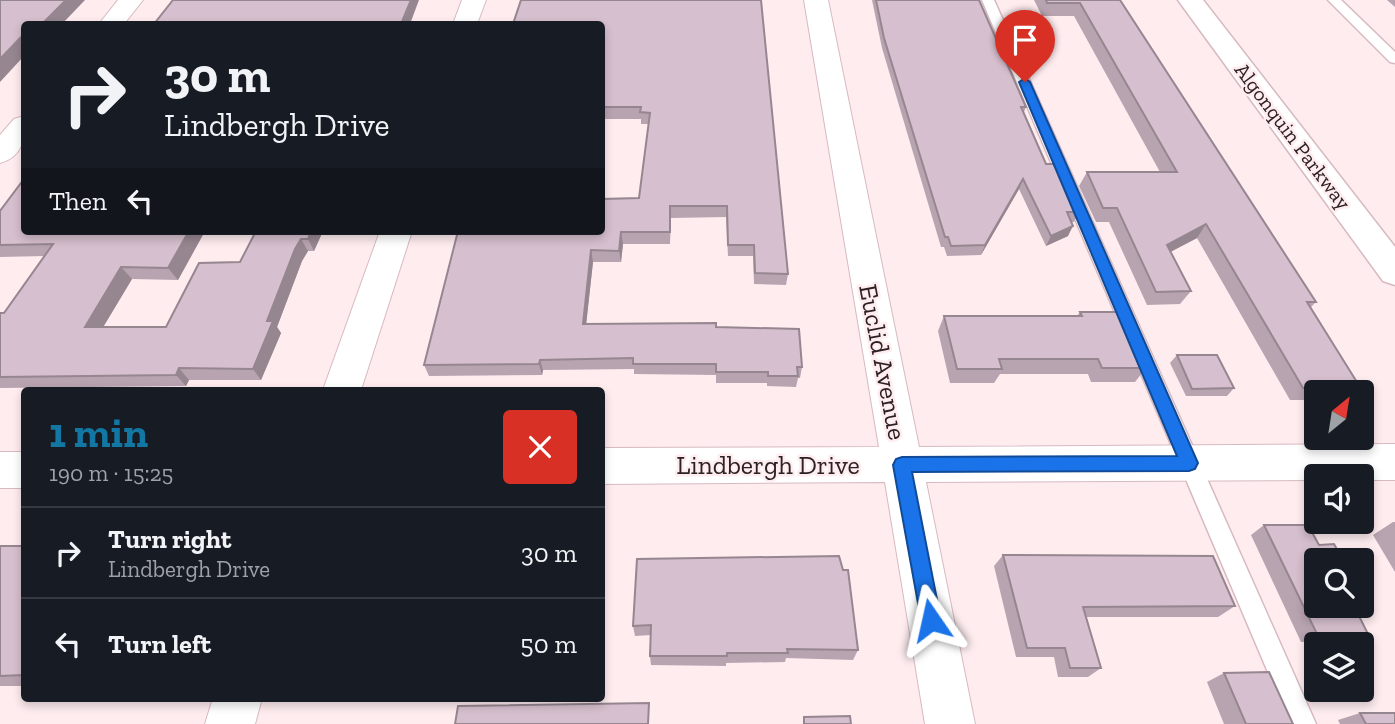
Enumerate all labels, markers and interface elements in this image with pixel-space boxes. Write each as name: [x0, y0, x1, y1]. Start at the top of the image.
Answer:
pin: [995, 10, 1055, 82]
icon: arrive: [1006, 21, 1044, 59]
text: 30 m: [164, 46, 270, 105]
icon: right: [49, 49, 140, 140]
street label: Algonquin Parkway: [1230, 58, 1357, 215]
text: Lindbergh Drive: [164, 106, 390, 144]
icon: left: [121, 182, 159, 220]
text: Then: [49, 185, 107, 217]
street label: Euclid Avenue: [852, 281, 914, 443]
north arrow: [1304, 380, 1374, 450]
map controls: [1304, 380, 1374, 702]
text: 1 min: [49, 407, 148, 458]
button: close: [503, 410, 577, 484]
street label: Lindbergh Drive: [676, 449, 860, 481]
text: 190 m · 15:25: [49, 459, 173, 487]
button: sound: [1304, 464, 1374, 534]
text: Turn right: [108, 523, 231, 555]
icon: right: [49, 534, 87, 572]
text: 30 m: [521, 537, 577, 569]
button: search: [1304, 548, 1374, 618]
text: Lindbergh Drive: [108, 555, 270, 583]
position arrow: [894, 583, 968, 657]
icon: left: [49, 625, 87, 663]
text: Turn left: [108, 628, 211, 660]
text: 50 m: [520, 628, 577, 660]
button: layers: [1304, 632, 1374, 702]

